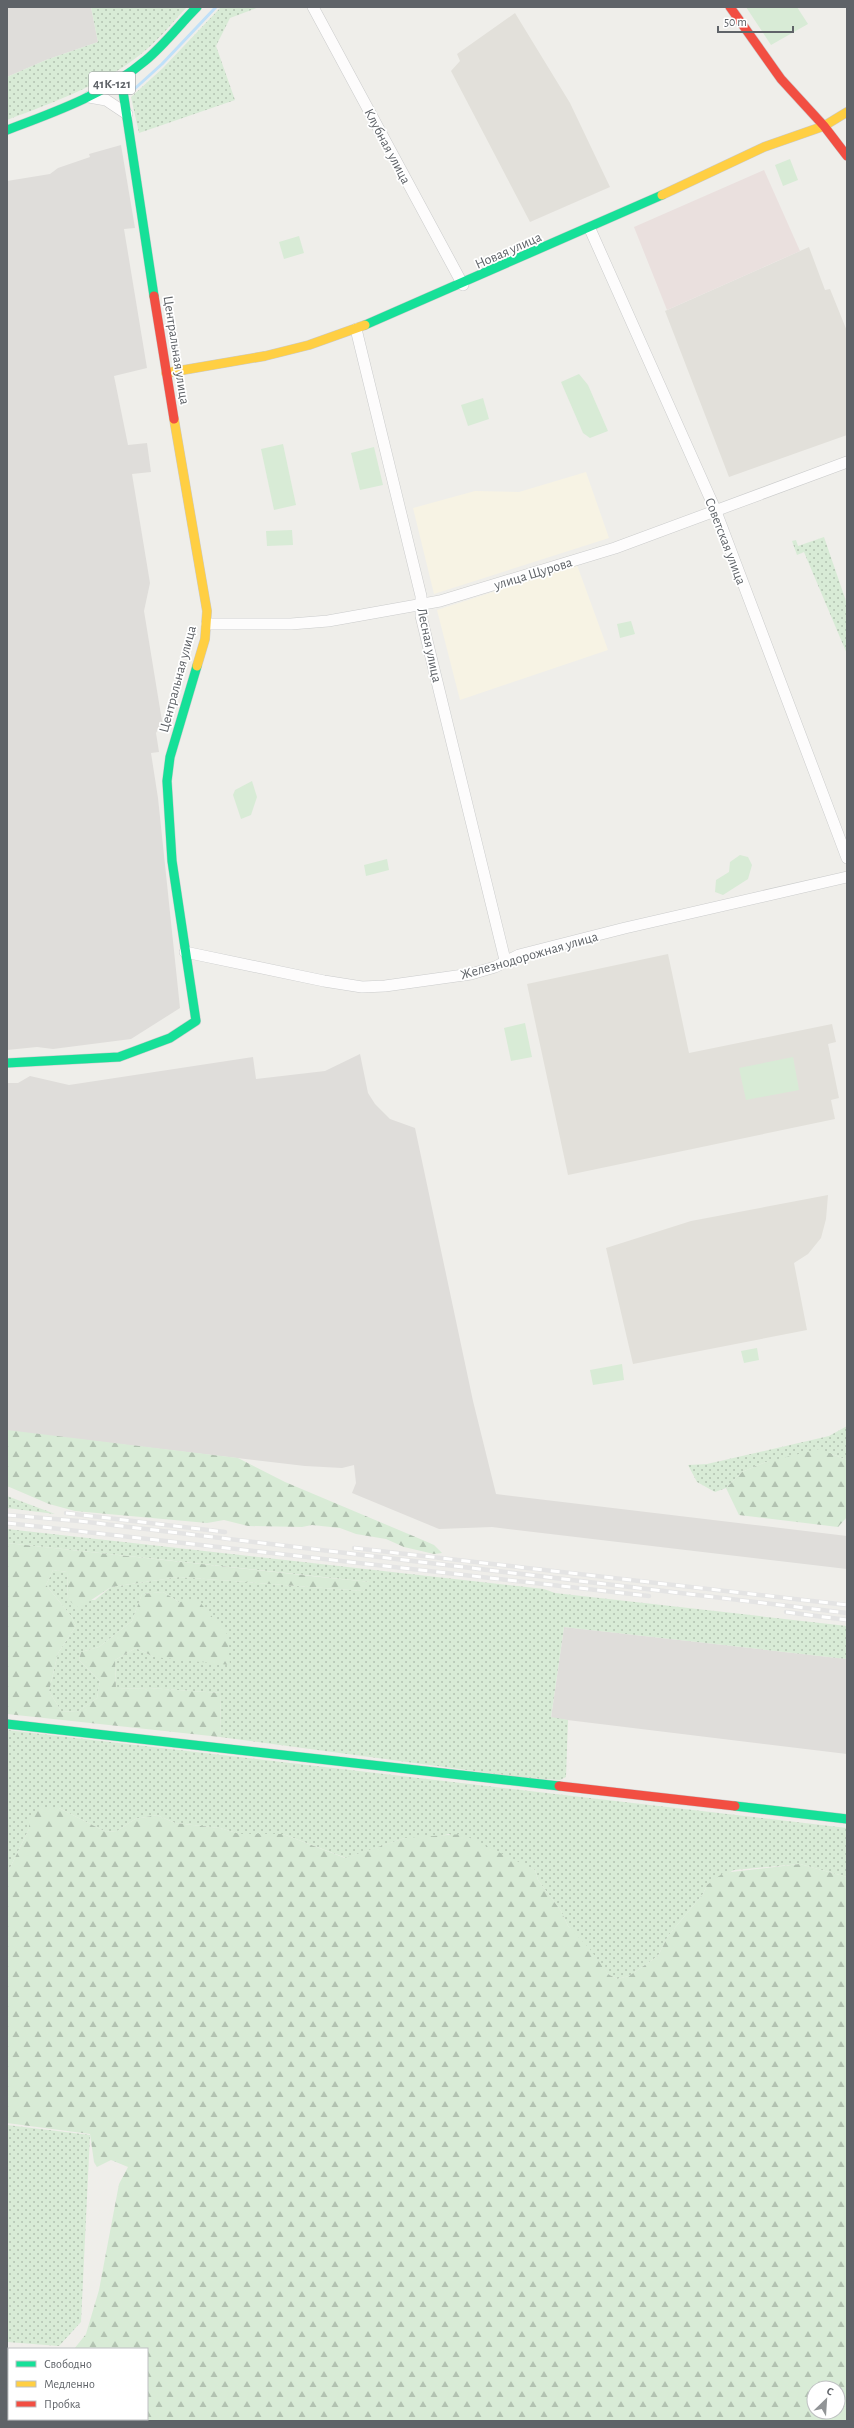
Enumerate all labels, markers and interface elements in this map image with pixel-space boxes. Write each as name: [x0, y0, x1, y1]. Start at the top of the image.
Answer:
scale bar: [718, 8, 793, 34]
text: 50 m: [724, 16, 747, 28]
road number: 41К-121: [89, 72, 135, 94]
street label: Клубная улица: [361, 106, 413, 187]
street label: Новая улица: [473, 230, 544, 272]
street label: Центральная улица: [160, 295, 192, 406]
street label: Советская улица: [702, 496, 748, 587]
street label: улица Щурова: [491, 555, 575, 593]
street label: Лесная улица: [414, 607, 444, 684]
street label: Центральная улица: [157, 624, 199, 734]
street label: Железнодорожная улица: [459, 929, 600, 982]
legend: [8, 2348, 148, 2420]
text: Свободно: [44, 2358, 92, 2370]
text: Медленно: [44, 2378, 95, 2390]
north arrow: [806, 2380, 846, 2420]
text: С: [825, 2385, 835, 2398]
text: Пробка: [44, 2398, 81, 2410]

